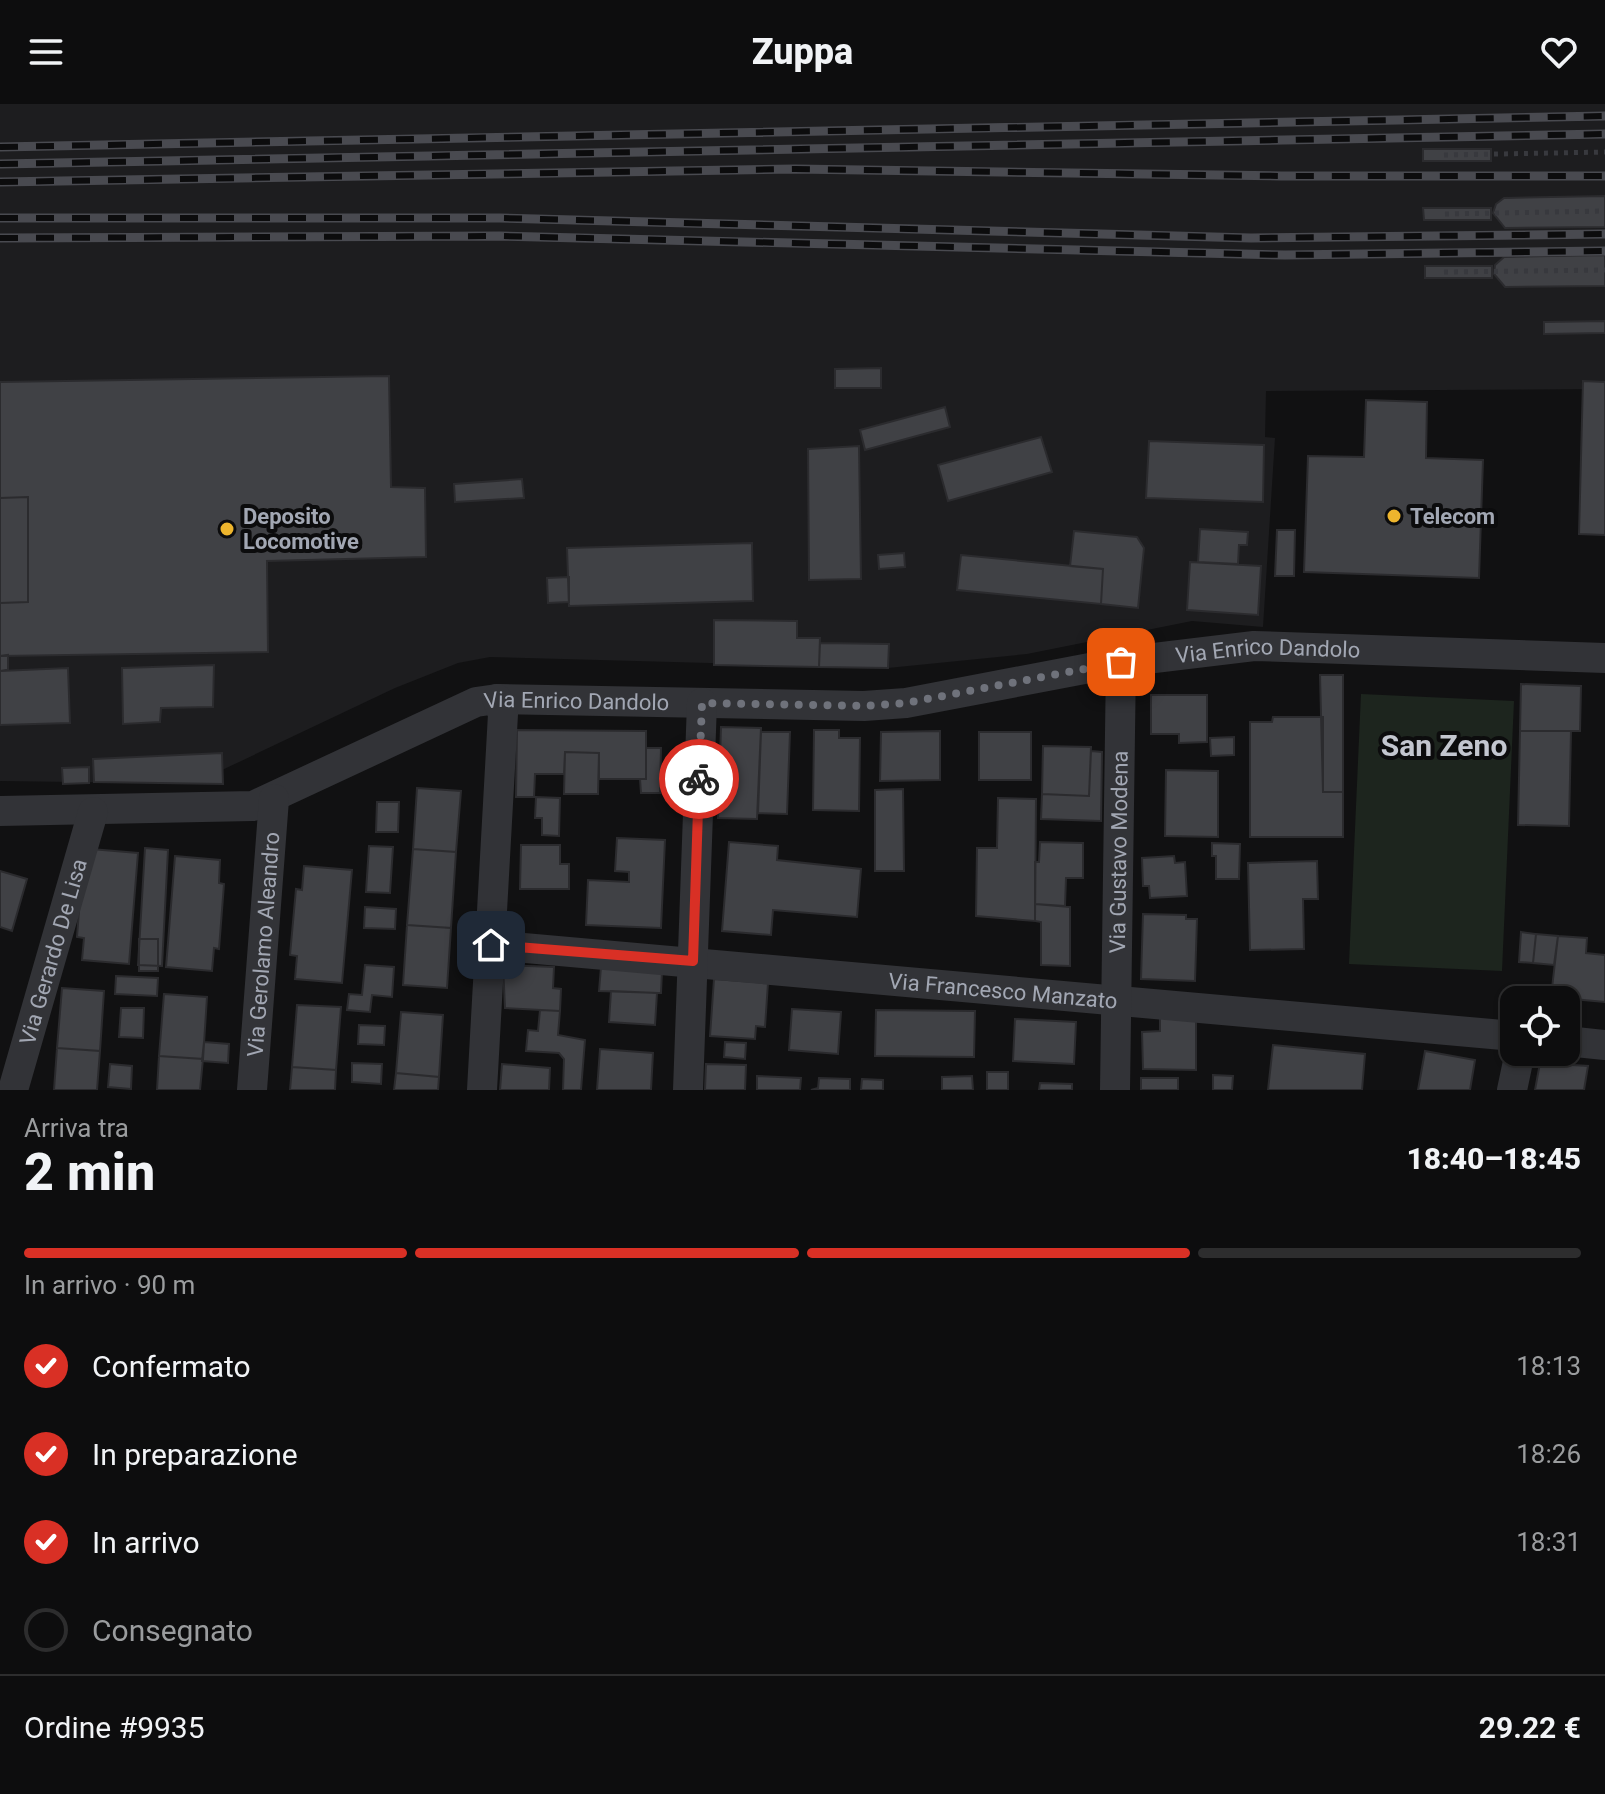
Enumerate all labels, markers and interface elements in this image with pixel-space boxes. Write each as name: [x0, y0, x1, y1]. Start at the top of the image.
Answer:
icon: menu: [24, 30, 68, 74]
icon: heart: [1537, 30, 1581, 74]
text: Zuppa: [752, 31, 853, 73]
place label: Deposito Locomotive: [243, 504, 359, 554]
place label: Telecom: [1410, 504, 1495, 529]
marker: Telecom: [1385, 507, 1403, 525]
marker: Deposito Locomotive: [218, 520, 236, 538]
pin: [1087, 628, 1155, 696]
street label: Via Enrico Dandolo: [1174, 634, 1361, 668]
icon: bag: [1099, 640, 1143, 684]
street label: Via Enrico Dandolo: [482, 687, 670, 715]
district label: San Zeno: [1381, 728, 1507, 763]
courier: [659, 739, 739, 819]
street label: Via Gustavo Modena: [1105, 750, 1133, 954]
icon: bike: [677, 757, 721, 801]
street label: Via Gerolamo Aleandro: [243, 831, 284, 1058]
street label: Via Gerardo De Lisa: [15, 856, 92, 1048]
pin: [457, 911, 525, 979]
icon: home: [469, 923, 513, 967]
street label: Via Francesco Manzato: [887, 968, 1118, 1014]
map controls: [1500, 986, 1580, 1066]
button: locate: [1500, 986, 1580, 1066]
text: Arriva tra: [24, 1113, 129, 1143]
text: 18:40–18:45: [1406, 1141, 1581, 1176]
text: 2 min: [24, 1142, 155, 1203]
text: In arrivo · 90 m: [24, 1270, 195, 1300]
icon: check: [24, 1344, 68, 1388]
text: Confermato: [92, 1349, 251, 1384]
text: 18:13: [1516, 1351, 1581, 1381]
icon: check: [24, 1432, 68, 1476]
text: In preparazione: [92, 1437, 298, 1472]
text: 18:26: [1516, 1439, 1581, 1469]
icon: check: [24, 1520, 68, 1564]
text: In arrivo: [92, 1525, 200, 1560]
text: 18:31: [1516, 1527, 1581, 1557]
text: Consegnato: [92, 1613, 253, 1648]
text: Ordine #9935: [24, 1710, 205, 1745]
text: 29.22 €: [1479, 1710, 1581, 1745]

